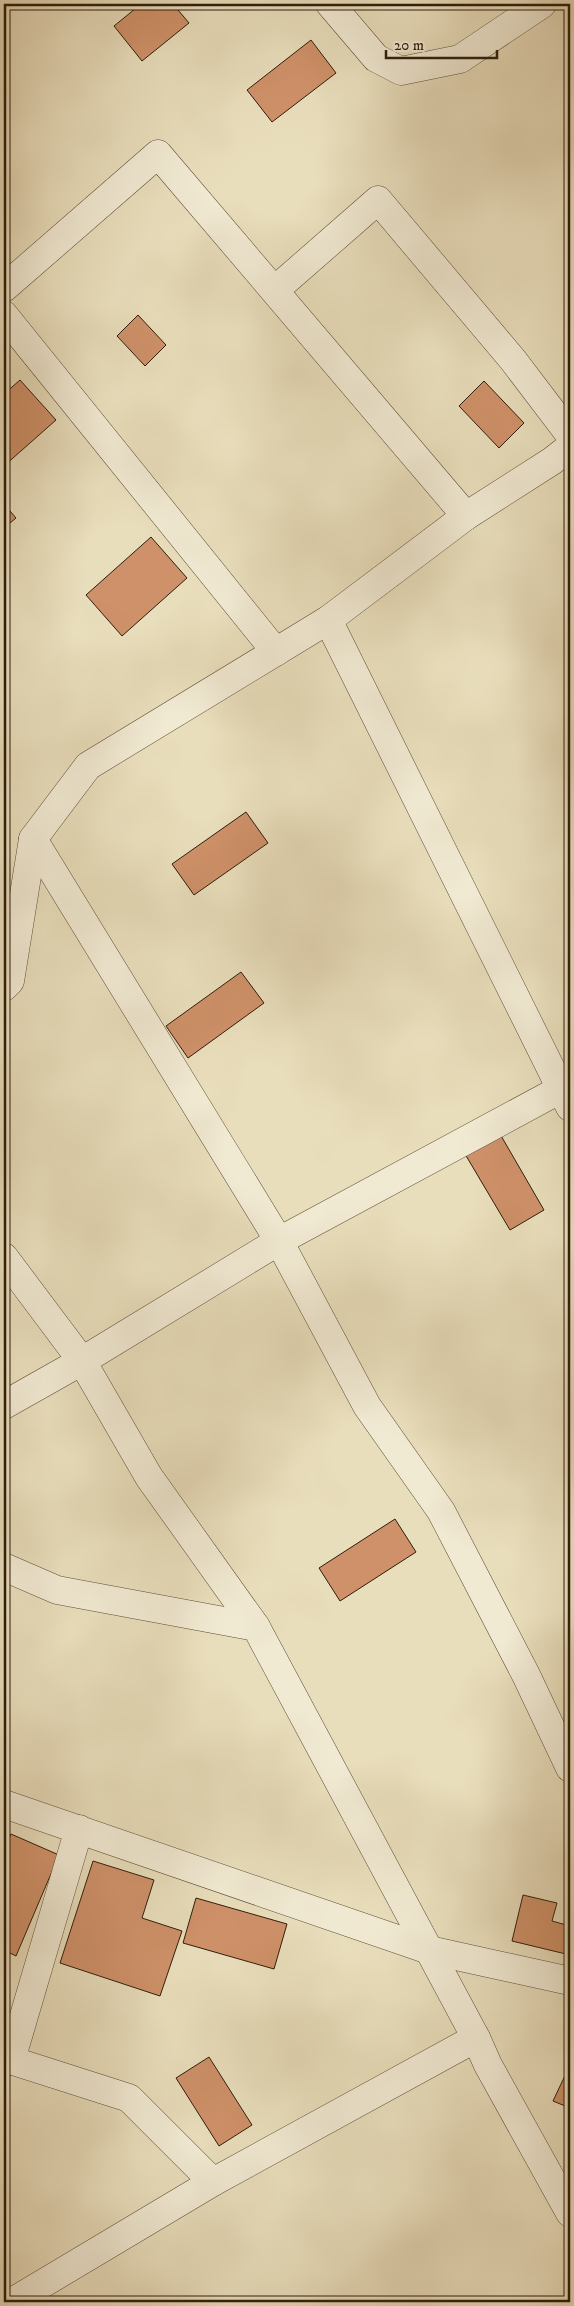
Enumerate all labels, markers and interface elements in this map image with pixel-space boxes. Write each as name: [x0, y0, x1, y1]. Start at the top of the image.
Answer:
scale bar: [386, 28, 498, 60]
text: 20 m: [394, 36, 424, 55]

